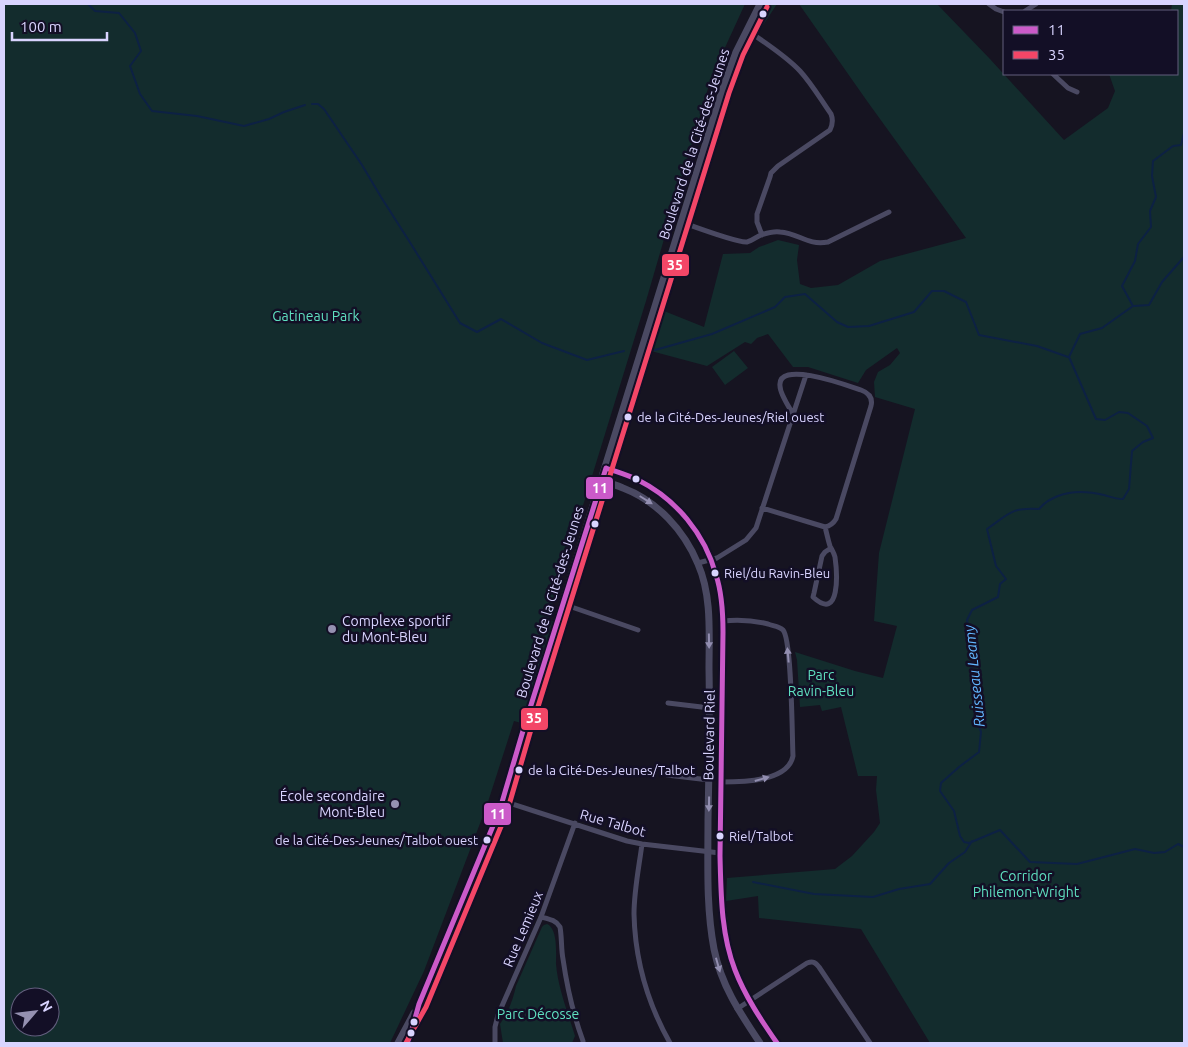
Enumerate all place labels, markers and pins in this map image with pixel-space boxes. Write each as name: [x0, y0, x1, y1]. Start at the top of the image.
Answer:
unlabelled marker: [758, 9, 768, 19]
place label: de la Cité-Des-Jeunes/Riel ouest: [637, 410, 824, 424]
marker: de la Cité-Des-Jeunes/Riel ouest: [623, 412, 633, 422]
unlabelled marker: [631, 474, 641, 484]
unlabelled marker: [590, 519, 600, 529]
place label: Riel/du Ravin-Bleu: [724, 566, 830, 580]
marker: Riel/du Ravin-Bleu: [710, 568, 720, 578]
place label: Complexe sportif du Mont-Bleu: [342, 613, 451, 645]
marker: Complexe sportif du Mont-Bleu: [326, 623, 338, 635]
place label: de la Cité-Des-Jeunes/Talbot: [528, 763, 695, 777]
marker: de la Cité-Des-Jeunes/Talbot: [514, 765, 524, 775]
place label: École secondaire Mont-Bleu: [280, 787, 385, 820]
marker: École secondaire Mont-Bleu: [389, 798, 401, 810]
place label: Riel/Talbot: [729, 829, 793, 843]
marker: Riel/Talbot: [715, 831, 725, 841]
place label: de la Cité-Des-Jeunes/Talbot ouest: [275, 833, 478, 847]
marker: de la Cité-Des-Jeunes/Talbot ouest: [482, 835, 492, 845]
unlabelled marker: [409, 1017, 419, 1027]
unlabelled marker: [406, 1028, 416, 1038]

